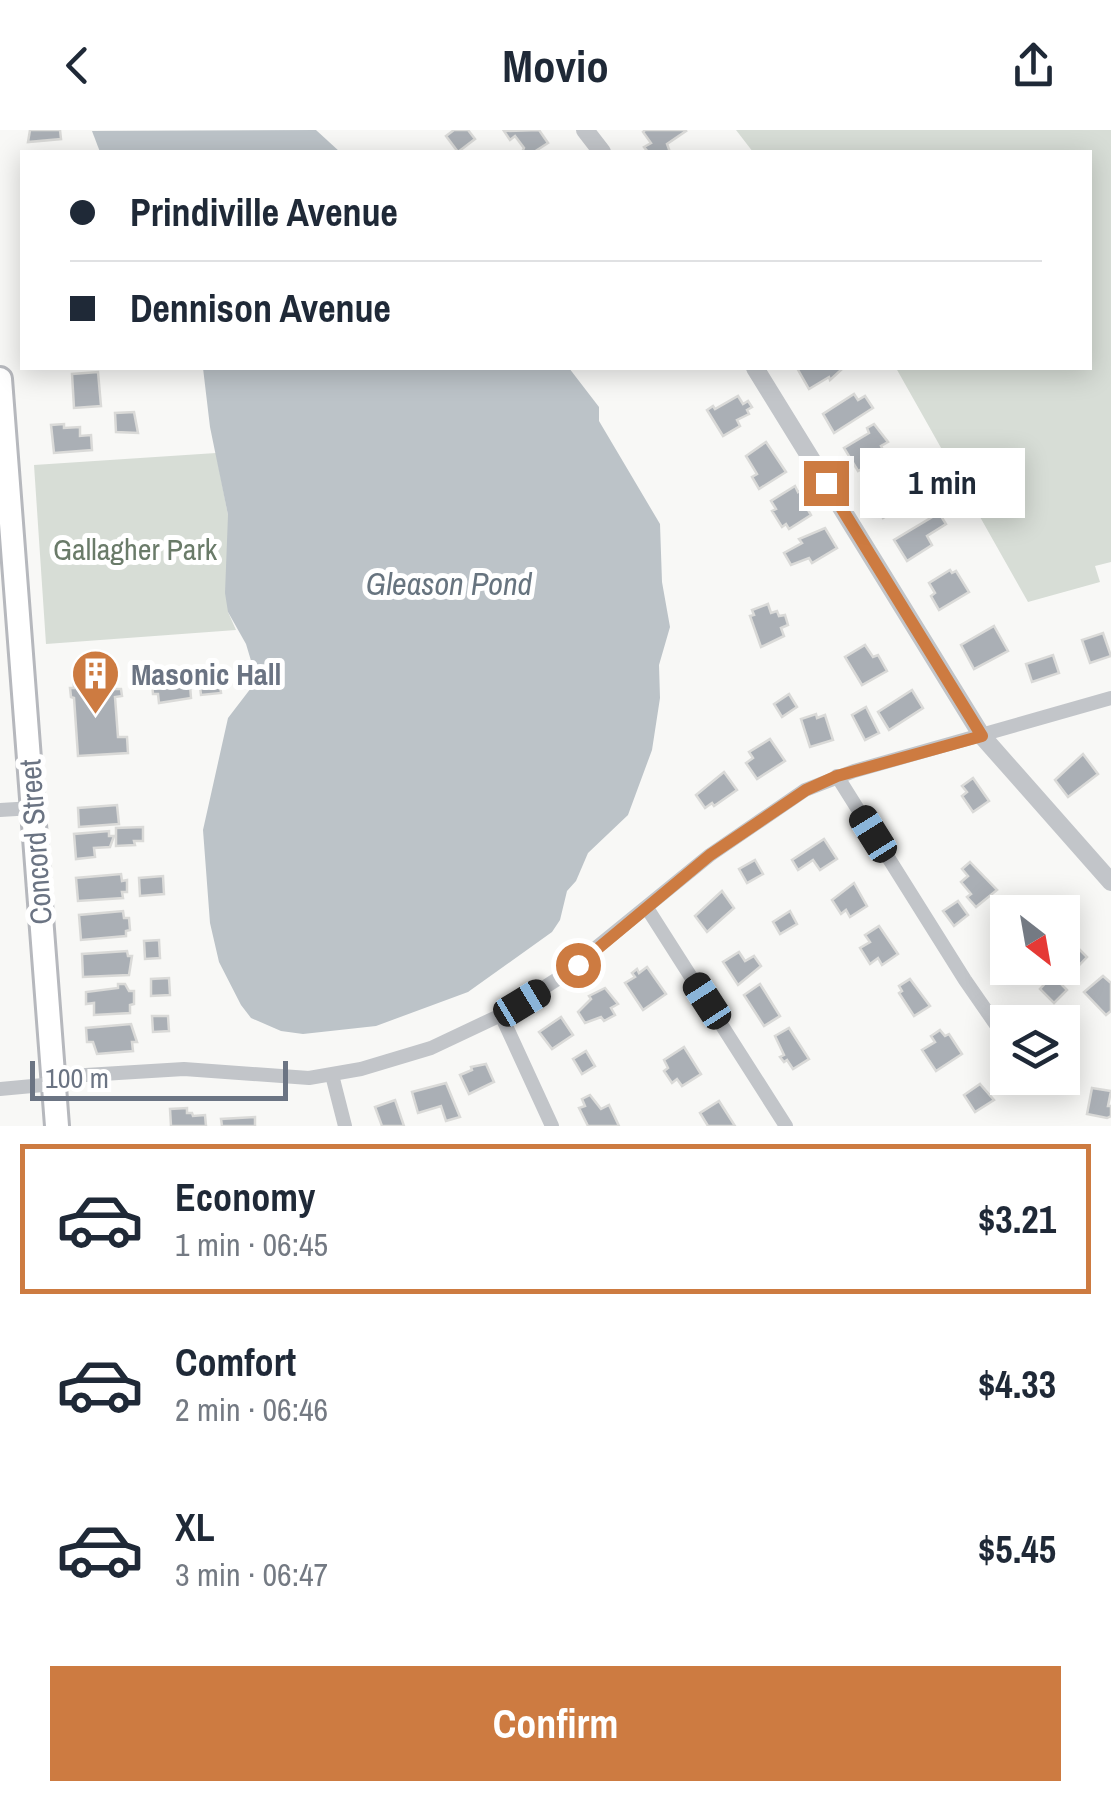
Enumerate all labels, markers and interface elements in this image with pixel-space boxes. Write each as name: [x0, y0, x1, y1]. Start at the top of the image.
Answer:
text: Movio: [502, 35, 609, 96]
icon: back: [50, 38, 105, 93]
icon: share: [1006, 38, 1061, 93]
text: Prindiville Avenue: [130, 187, 398, 238]
text: Dennison Avenue: [130, 283, 391, 334]
callout: 1 min: [861, 448, 1026, 518]
route end: [804, 461, 849, 506]
text: 1 min: [908, 461, 977, 504]
park label: Gallagher Park: [53, 529, 218, 569]
water label: Gleason Pond: [366, 562, 533, 605]
building icon: Masonic Hall: [70, 648, 122, 716]
place label: Masonic Hall: [131, 654, 281, 694]
street label: Concord Street: [9, 758, 61, 926]
car: [844, 801, 902, 867]
north arrow: [990, 895, 1080, 985]
map controls: [990, 895, 1080, 1095]
route start: [556, 943, 601, 988]
car: [678, 968, 736, 1034]
car: [489, 975, 555, 1031]
button: layers: [990, 1005, 1080, 1095]
scale bar: [30, 1056, 288, 1100]
text: 100 m: [45, 1059, 109, 1097]
text: Economy: [175, 1172, 315, 1223]
icon: car: [55, 1174, 145, 1264]
text: $3.21: [978, 1194, 1056, 1245]
text: 1 min · 06:45: [175, 1223, 328, 1266]
text: Comfort: [175, 1337, 296, 1388]
icon: car: [55, 1339, 145, 1429]
text: $4.33: [978, 1359, 1056, 1410]
text: 2 min · 06:46: [175, 1388, 328, 1431]
text: XL: [175, 1502, 215, 1553]
icon: car: [55, 1504, 145, 1594]
text: $5.45: [978, 1524, 1056, 1575]
text: 3 min · 06:47: [175, 1553, 328, 1596]
button: Confirm: [50, 1666, 1061, 1781]

